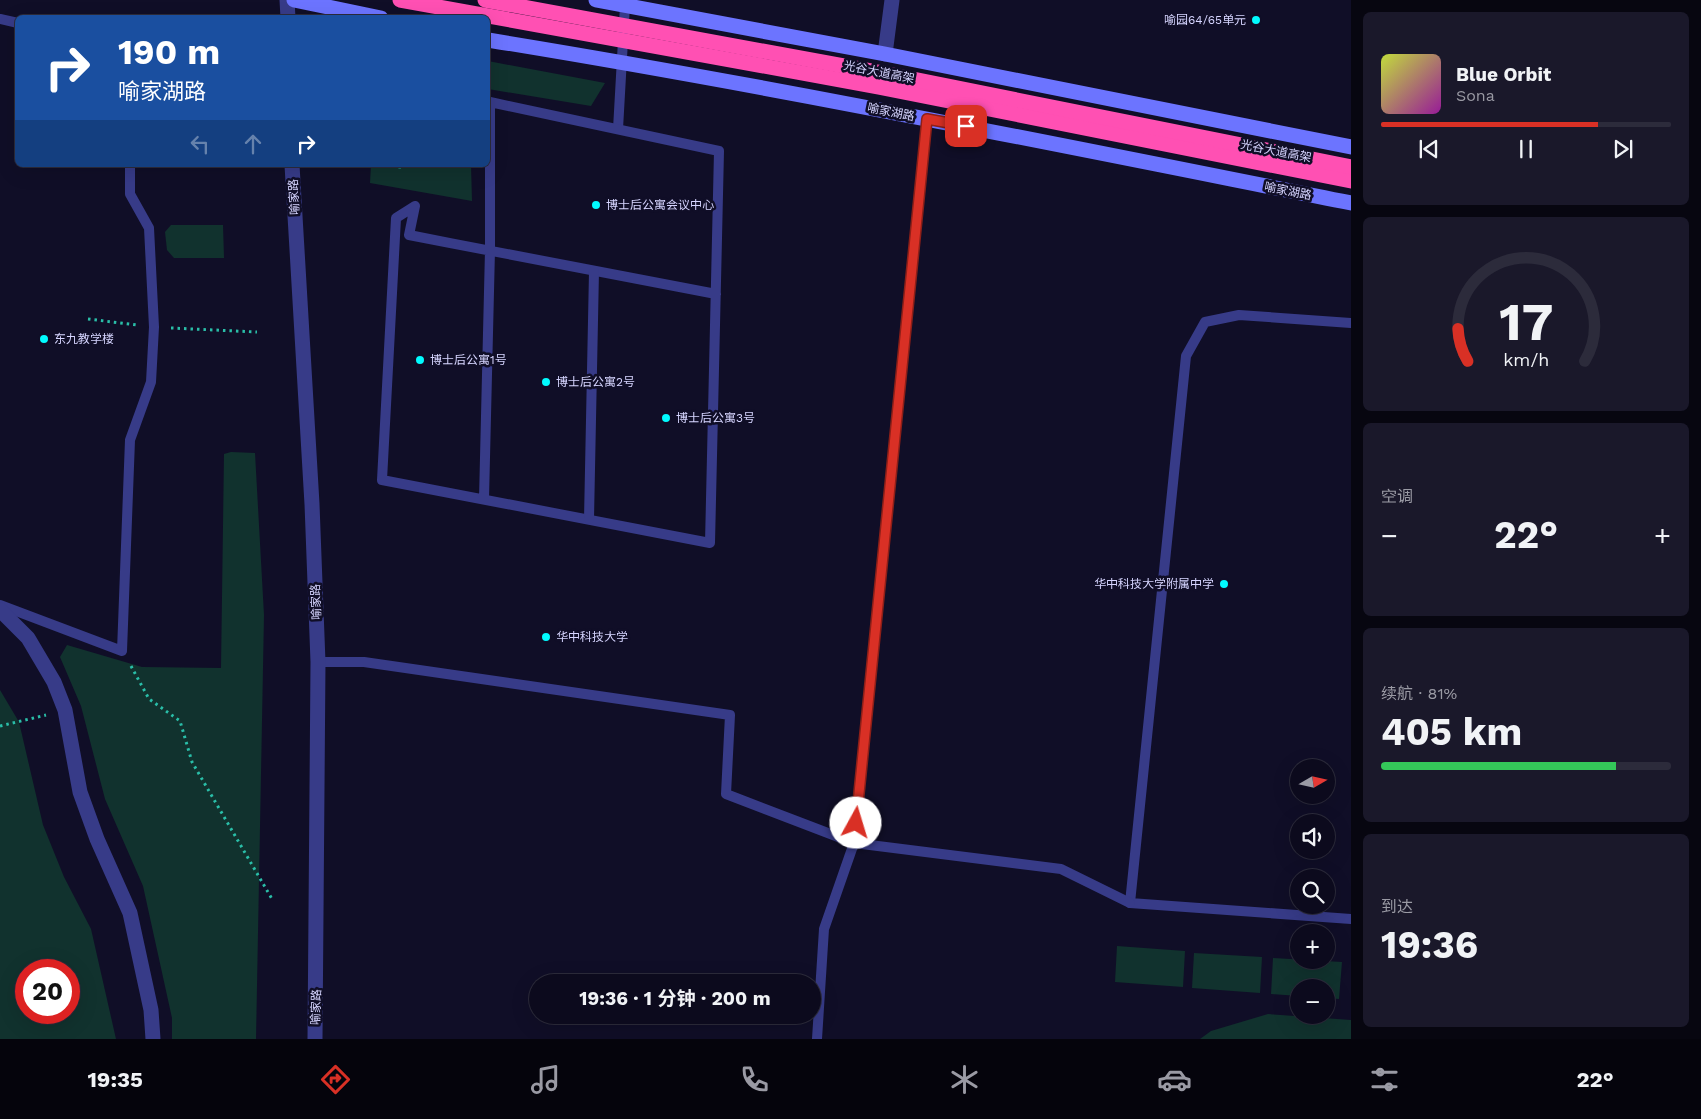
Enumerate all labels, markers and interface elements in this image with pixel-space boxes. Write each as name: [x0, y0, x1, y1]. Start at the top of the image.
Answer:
place label: 喻园64/65单元: [1164, 13, 1246, 27]
marker: 喻园64/65单元: [1250, 14, 1262, 26]
text: 190 m: [118, 31, 220, 73]
icon: right: [35, 35, 100, 100]
street label: 光谷大道高架: [842, 58, 916, 86]
text: Blue Orbit: [1456, 63, 1551, 86]
text: 喻家湖路: [118, 79, 206, 104]
text: Sona: [1456, 86, 1495, 105]
street label: 喻家湖路: [866, 101, 916, 123]
pin: [945, 105, 987, 147]
icon: arrive: [952, 112, 980, 140]
icon: left: [186, 130, 214, 158]
icon: ahead: [239, 130, 267, 158]
icon: right: [292, 130, 320, 158]
icon: previous: [1415, 135, 1443, 163]
icon: pause: [1512, 135, 1540, 163]
icon: next: [1609, 135, 1637, 163]
street label: 光谷大道高架: [1239, 137, 1313, 165]
street label: 喻家路: [286, 179, 302, 215]
street label: 喻家湖路: [1263, 180, 1313, 202]
place label: 博士后公寓会议中心: [606, 198, 714, 212]
marker: 博士后公寓会议中心: [590, 199, 602, 211]
text: 17: [1499, 292, 1553, 353]
place label: 东九教学楼: [54, 332, 114, 346]
marker: 东九教学楼: [38, 333, 50, 345]
text: km/h: [1503, 349, 1549, 370]
place label: 博士后公寓1号: [430, 353, 507, 367]
marker: 博士后公寓1号: [414, 354, 426, 366]
place label: 博士后公寓2号: [556, 375, 635, 389]
marker: 博士后公寓2号: [540, 376, 552, 388]
place label: 博士后公寓3号: [676, 411, 755, 425]
marker: 博士后公寓3号: [660, 412, 672, 424]
text: 空调: [1381, 487, 1413, 506]
text: 22°: [1494, 513, 1558, 557]
text: −: [1381, 519, 1398, 552]
text: +: [1654, 519, 1671, 552]
place label: 华中科技大学附属中学: [1094, 577, 1214, 591]
marker: 华中科技大学附属中学: [1218, 578, 1230, 590]
street label: 喻家路: [308, 584, 324, 620]
place label: 华中科技大学: [556, 630, 628, 644]
marker: 华中科技大学: [540, 631, 552, 643]
text: 续航 · 81%: [1381, 684, 1457, 703]
text: 405 km: [1381, 710, 1522, 754]
north arrow: [1290, 759, 1335, 804]
map controls: [1290, 759, 1335, 1024]
position arrow: [829, 796, 881, 848]
button: sound: [1290, 814, 1335, 859]
button: search: [1290, 869, 1335, 914]
text: 到达: [1381, 897, 1413, 916]
text: 19:36: [1381, 923, 1478, 967]
button: +: [1290, 924, 1335, 969]
speed limit sign: 20: [15, 959, 80, 1024]
button: −: [1290, 979, 1335, 1024]
text: 19:36 · 1 分钟 · 200 m: [579, 987, 771, 1010]
street label: 喻家路: [308, 989, 324, 1025]
icon: directions: [318, 1062, 353, 1097]
icon: music: [528, 1062, 563, 1097]
icon: phone: [737, 1062, 772, 1097]
icon: climate: [947, 1062, 982, 1097]
icon: car: [1157, 1062, 1192, 1097]
icon: filters: [1367, 1062, 1402, 1097]
text: 19:35: [87, 1067, 143, 1092]
text: 22°: [1576, 1067, 1614, 1092]

